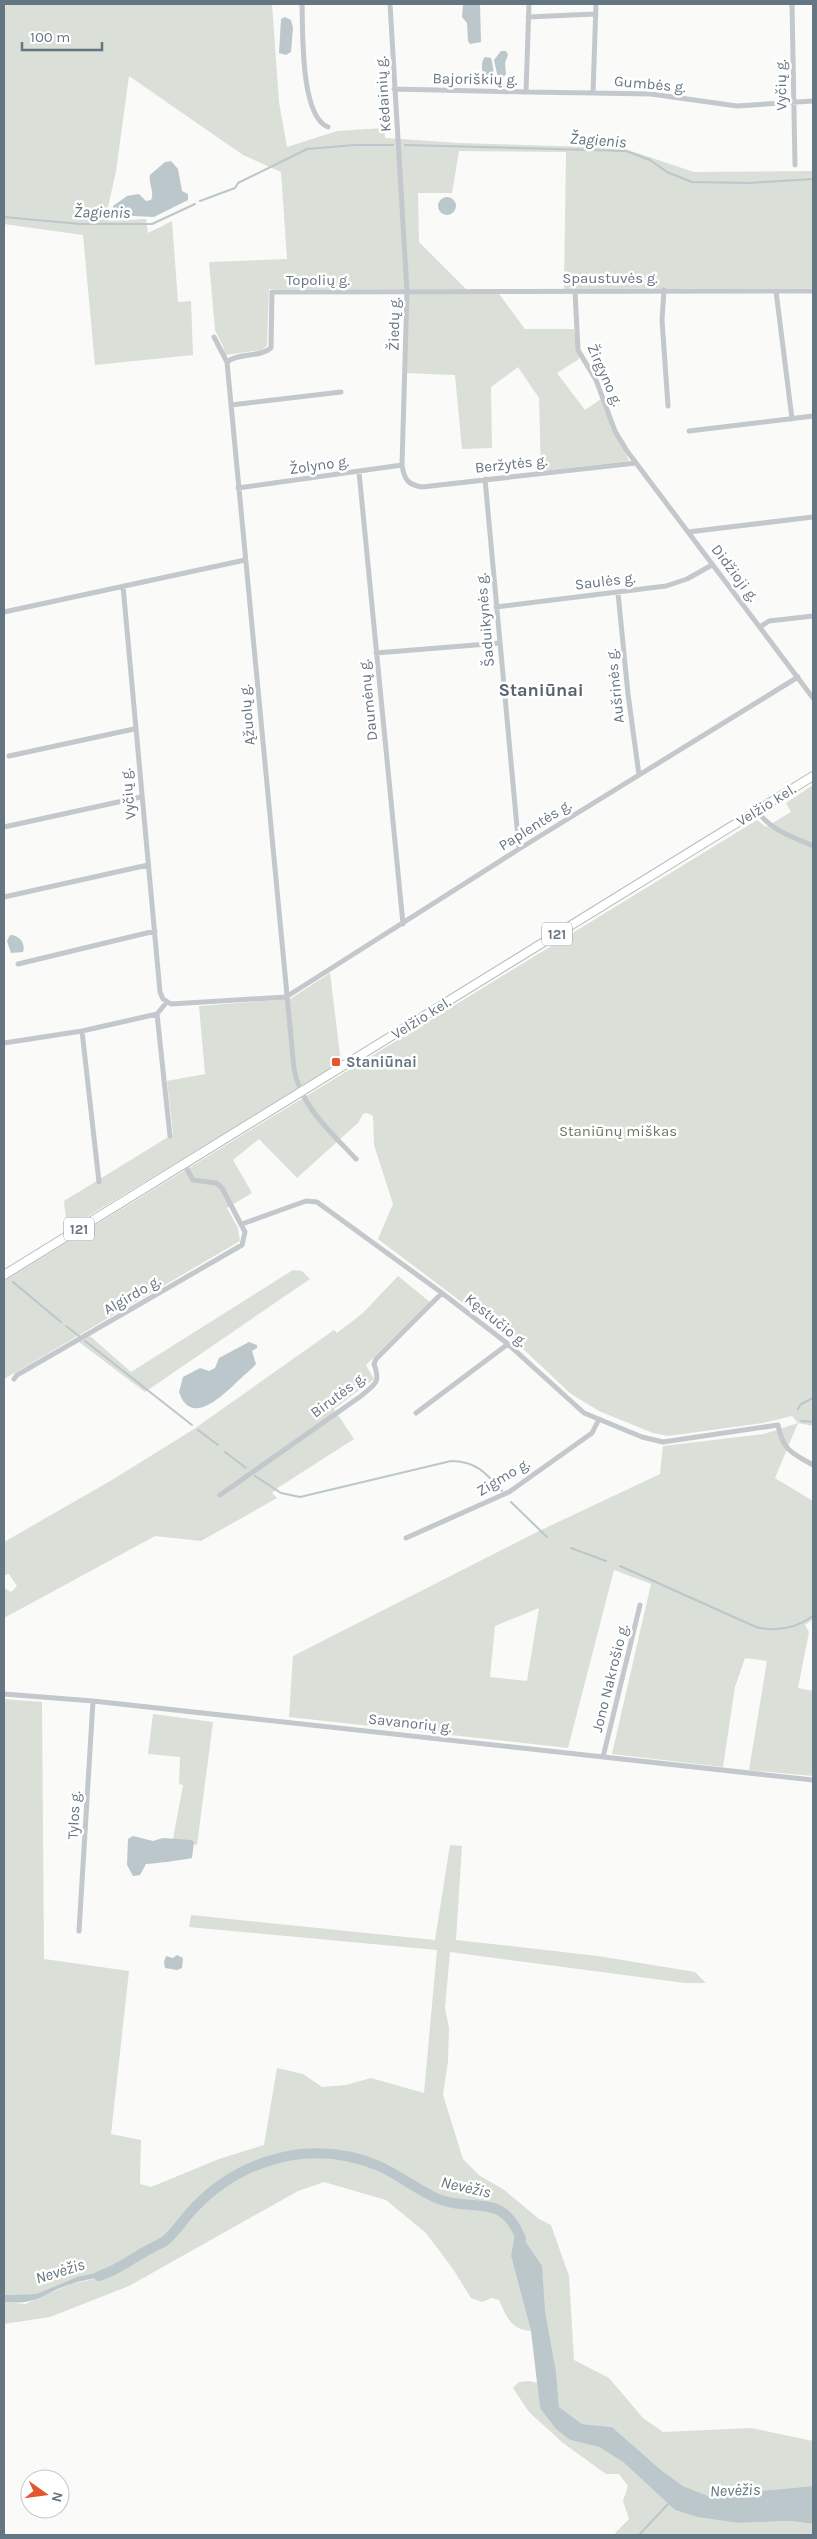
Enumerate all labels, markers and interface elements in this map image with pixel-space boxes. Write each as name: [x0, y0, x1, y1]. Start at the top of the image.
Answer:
scale bar: [22, 20, 102, 52]
text: 100 m: [30, 28, 70, 46]
street label: Kėdainių g.: [371, 55, 395, 132]
street label: Vyčių g.: [772, 59, 790, 111]
street label: Bajoriškių g.: [432, 69, 518, 89]
street label: Gumbės g.: [613, 72, 687, 96]
water label: Žagienis: [569, 129, 628, 151]
water label: Žagienis: [73, 202, 131, 222]
street label: Spaustuvės g.: [562, 269, 658, 287]
street label: Topolių g.: [286, 271, 350, 289]
street label: Žiedų g.: [385, 297, 403, 351]
street label: Žirgyno g.: [583, 341, 627, 409]
street label: Beržytės g.: [474, 451, 548, 477]
street label: Žolyno g.: [288, 452, 350, 478]
street label: Didžioji g.: [708, 541, 763, 605]
street label: Saulės g.: [574, 568, 637, 594]
street label: Šaduikynės g.: [472, 572, 498, 668]
street label: Aušrinės g.: [602, 648, 628, 724]
street label: Daumėnų g.: [355, 658, 381, 742]
district label: Staniūnai: [498, 679, 584, 701]
street label: Ąžuolų g.: [235, 684, 259, 746]
street label: Vyčių g.: [116, 767, 140, 821]
street label: Velžio kel.: [733, 780, 799, 830]
street label: Paplentės g.: [495, 795, 575, 854]
road number: 121: [542, 922, 572, 946]
street label: Velžio kel.: [388, 993, 454, 1043]
place label: Staniūnai: [346, 1053, 417, 1071]
marker: Staniūnai: [330, 1056, 342, 1068]
park label: Staniūnų miškas: [559, 1122, 677, 1140]
road number: 121: [64, 1218, 94, 1240]
street label: Algirdo g.: [100, 1271, 164, 1319]
street label: Kęstučio g.: [461, 1290, 531, 1351]
street label: Birutės g.: [307, 1368, 369, 1422]
street label: Zigmo g.: [473, 1454, 533, 1500]
street label: Jono Nakrošio g.: [588, 1622, 632, 1734]
street label: Savanorių g.: [367, 1710, 453, 1736]
street label: Tylos g.: [64, 1790, 84, 1840]
water label: Nevėžis: [439, 2172, 493, 2202]
water label: Nevėžis: [33, 2254, 87, 2287]
north arrow: [20, 2469, 70, 2519]
water label: Nevėžis: [709, 2480, 761, 2500]
text: N: [48, 2490, 67, 2504]

